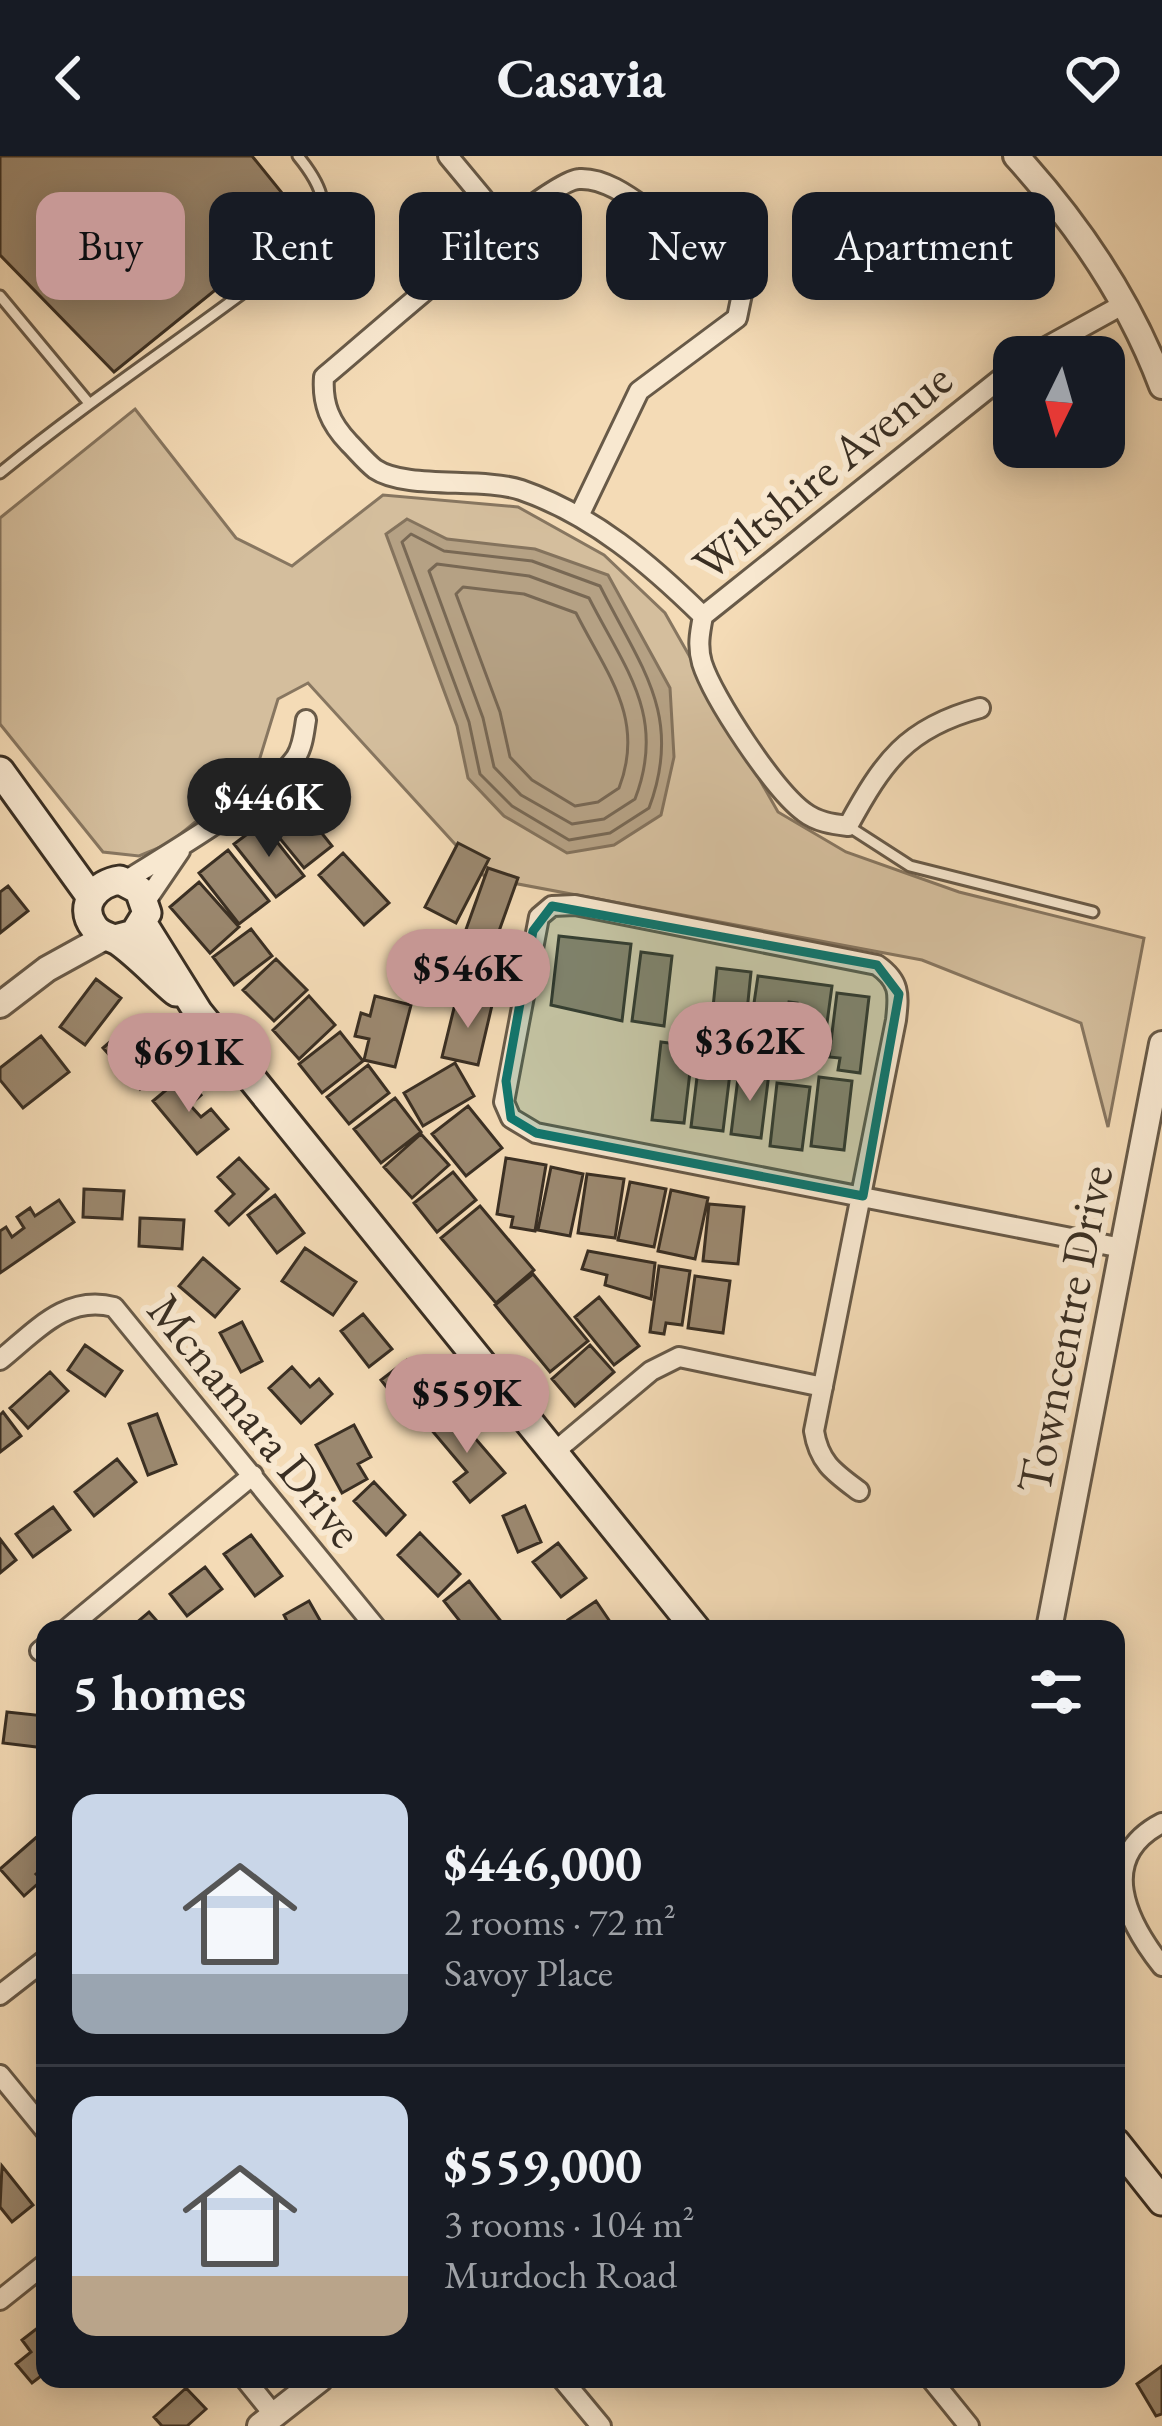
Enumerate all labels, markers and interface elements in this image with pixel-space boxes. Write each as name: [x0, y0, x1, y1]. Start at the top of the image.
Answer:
text: Casavia: [497, 43, 665, 113]
icon: back: [36, 45, 102, 111]
icon: heart: [1060, 45, 1126, 111]
chip: Buy: [36, 192, 185, 300]
chip: Rent: [209, 192, 375, 300]
chip: Filters: [399, 192, 582, 300]
chip: New: [606, 192, 768, 300]
chip: Apartment: [792, 192, 1055, 300]
north arrow: [993, 336, 1125, 468]
map controls: [993, 336, 1125, 468]
street label: Wiltshire Avenue: [680, 348, 964, 594]
pin: $446K: [185, 758, 353, 860]
text: $446K: [214, 771, 324, 822]
pin: $546K: [384, 929, 552, 1031]
text: $546K: [413, 942, 523, 993]
pin: $362K: [666, 1002, 834, 1104]
pin: $691K: [105, 1013, 273, 1115]
text: $362K: [695, 1015, 805, 1066]
text: $691K: [134, 1026, 244, 1077]
street label: Towncentre Drive: [1002, 1160, 1126, 1498]
street label: Mcnamara Drive: [135, 1280, 377, 1560]
pin: $559K: [383, 1354, 551, 1456]
text: $559K: [412, 1367, 522, 1418]
text: 5 homes: [72, 1659, 246, 1725]
icon: filters: [1023, 1659, 1089, 1725]
text: $446,000: [444, 1830, 642, 1896]
icon: home: [168, 1842, 312, 1986]
text: 2 rooms · 72 m²: [444, 1896, 676, 1947]
text: Savoy Place: [444, 1947, 613, 1998]
text: $559,000: [444, 2132, 642, 2198]
icon: home: [168, 2144, 312, 2288]
text: 3 rooms · 104 m²: [444, 2198, 695, 2249]
text: Murdoch Road: [444, 2249, 677, 2300]

